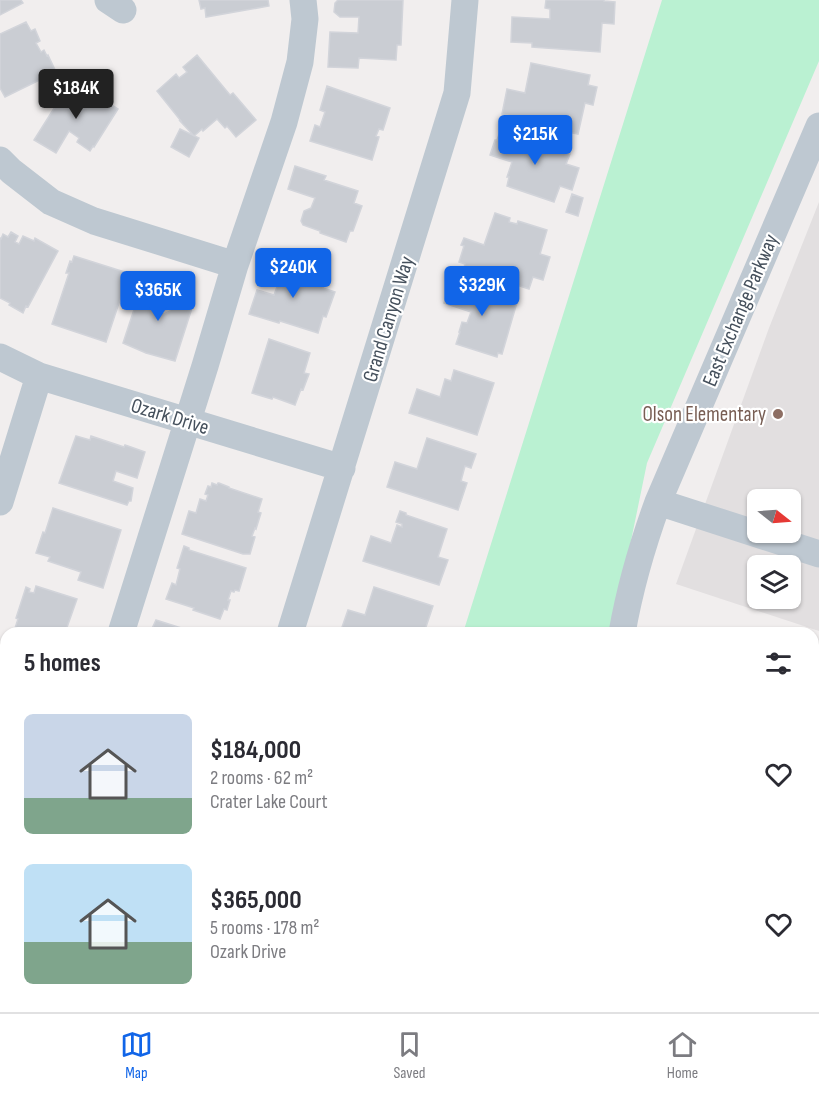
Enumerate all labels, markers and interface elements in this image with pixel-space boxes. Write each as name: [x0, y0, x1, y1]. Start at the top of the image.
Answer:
pin: $184K: [34, 69, 118, 120]
text: $184K: [53, 76, 99, 100]
pin: $215K: [493, 115, 577, 166]
text: $215K: [512, 122, 558, 146]
street label: East Exchange Parkway: [697, 230, 784, 390]
pin: $240K: [251, 248, 335, 299]
street label: Grand Canyon Way: [357, 253, 419, 385]
text: $240K: [269, 255, 317, 279]
pin: $329K: [440, 266, 524, 317]
pin: $365K: [116, 271, 200, 322]
text: $329K: [458, 273, 506, 297]
text: $365K: [134, 278, 182, 302]
street label: Ozark Drive: [128, 393, 212, 440]
place label: Olson Elementary: [642, 402, 766, 427]
marker: Olson Elementary: [771, 407, 785, 421]
north arrow: [747, 489, 801, 543]
map controls: [747, 489, 801, 609]
button: layers: [747, 555, 801, 609]
icon: filters: [762, 647, 795, 680]
text: 5 homes: [24, 648, 101, 679]
text: $184,000: [210, 735, 301, 766]
icon: home: [72, 738, 144, 810]
icon: heart: [762, 758, 795, 791]
text: 2 rooms · 62 m²: [210, 766, 313, 790]
text: Crater Lake Court: [210, 790, 328, 814]
text: $365,000: [210, 885, 302, 916]
icon: home: [72, 888, 144, 960]
icon: heart: [762, 908, 795, 941]
text: 5 rooms · 178 m²: [210, 916, 319, 940]
text: Ozark Drive: [210, 940, 286, 964]
tab: Map: [120, 1028, 153, 1083]
tab: Saved: [393, 1028, 426, 1083]
tab: Home: [666, 1028, 699, 1083]

